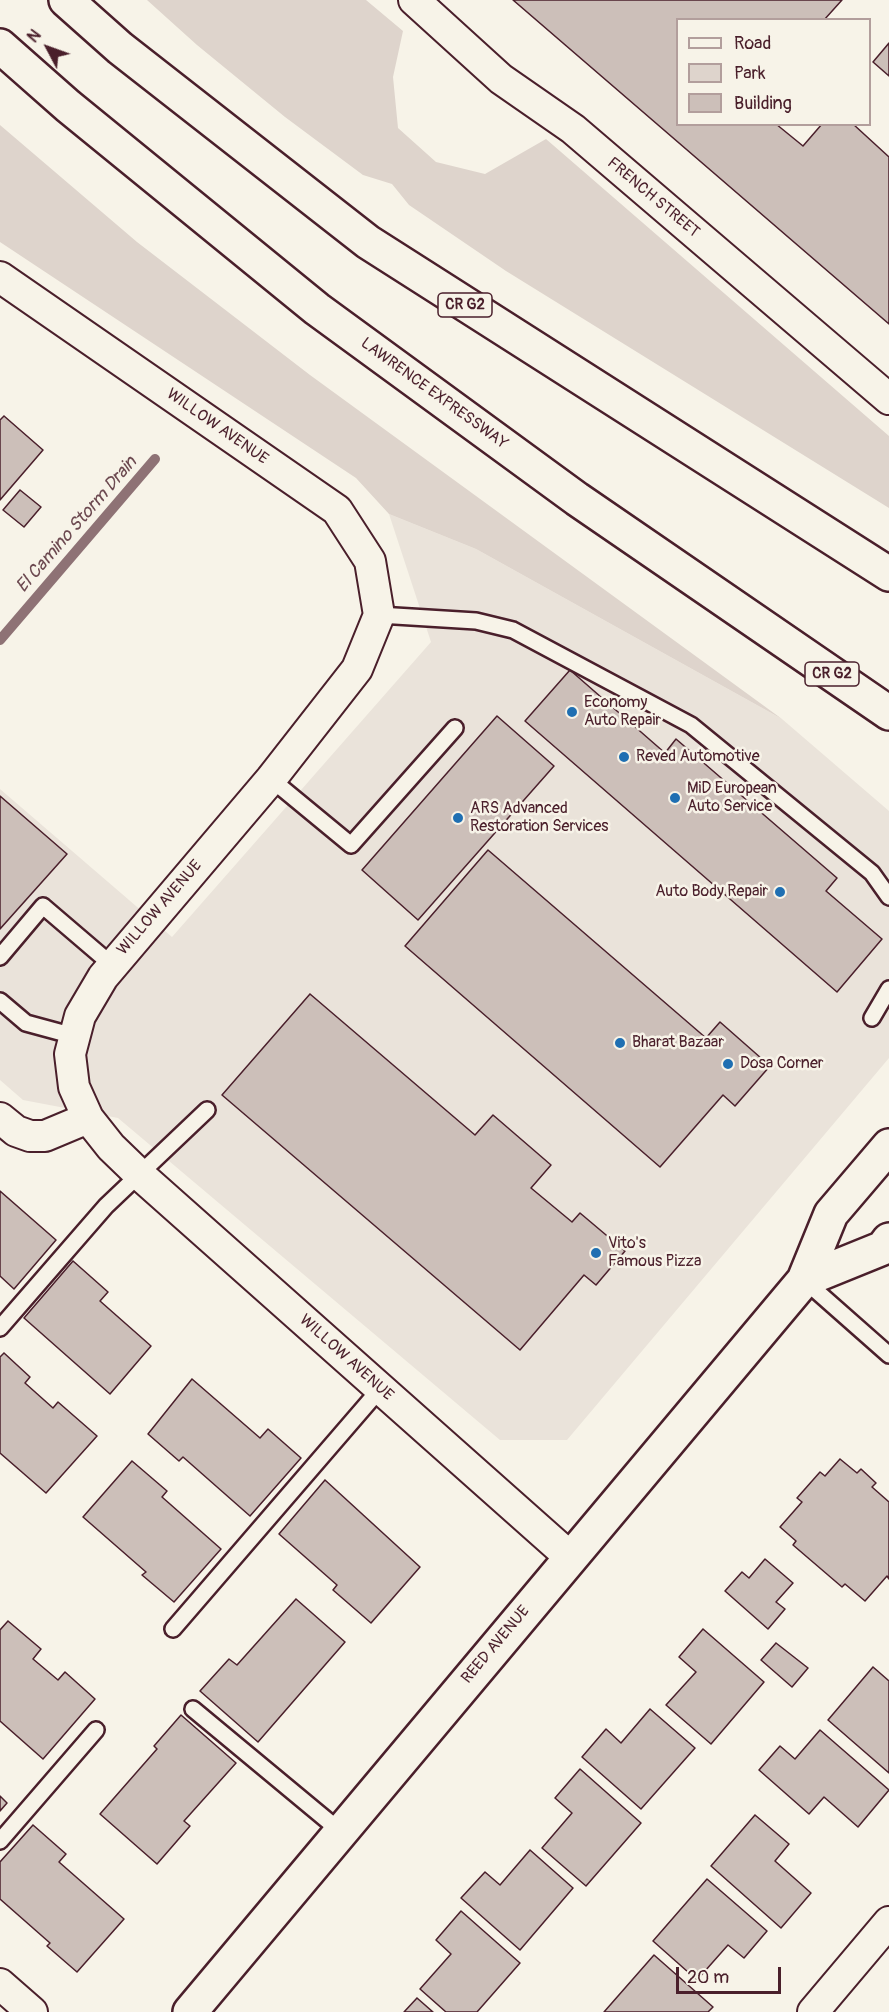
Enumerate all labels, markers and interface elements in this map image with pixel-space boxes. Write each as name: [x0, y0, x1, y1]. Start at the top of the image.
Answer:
north arrow: [18, 18, 78, 78]
legend: [676, 18, 871, 126]
text: N: [23, 26, 46, 47]
text: Road: [734, 32, 771, 55]
text: Park: [734, 62, 766, 85]
text: Building: [734, 92, 792, 115]
street label: FRENCH STREET: [603, 154, 703, 242]
road number: CR G2: [438, 293, 492, 317]
street label: LAWRENCE EXPRESSWAY: [357, 334, 511, 454]
street label: WILLOW AVENUE: [162, 385, 272, 469]
water label: El Camino Storm Drain: [12, 453, 142, 597]
road number: CR G2: [805, 662, 859, 686]
place label: Economy Auto Repair: [584, 693, 661, 731]
marker: Economy Auto Repair: [565, 705, 579, 719]
place label: Reved Automotive: [636, 747, 760, 767]
marker: Reved Automotive: [617, 750, 631, 764]
place label: MiD European Auto Service: [687, 779, 777, 817]
marker: MiD European Auto Service: [668, 791, 682, 805]
place label: ARS Advanced Restoration Services: [470, 799, 608, 837]
marker: ARS Advanced Restoration Services: [451, 811, 465, 825]
street label: WILLOW AVENUE: [113, 857, 207, 959]
place label: Auto Body Repair: [655, 882, 768, 902]
marker: Auto Body Repair: [773, 885, 787, 899]
place label: Bharat Bazaar: [632, 1033, 724, 1053]
marker: Bharat Bazaar: [613, 1036, 627, 1050]
place label: Dosa Corner: [740, 1054, 824, 1074]
marker: Dosa Corner: [721, 1057, 735, 1071]
place label: Vito's Famous Pizza: [608, 1234, 701, 1272]
marker: Vito's Famous Pizza: [589, 1246, 603, 1260]
street label: WILLOW AVENUE: [295, 1311, 397, 1405]
street label: REED AVENUE: [458, 1602, 534, 1688]
scale bar: [679, 1955, 784, 1993]
text: 20 m: [687, 1966, 729, 1989]

